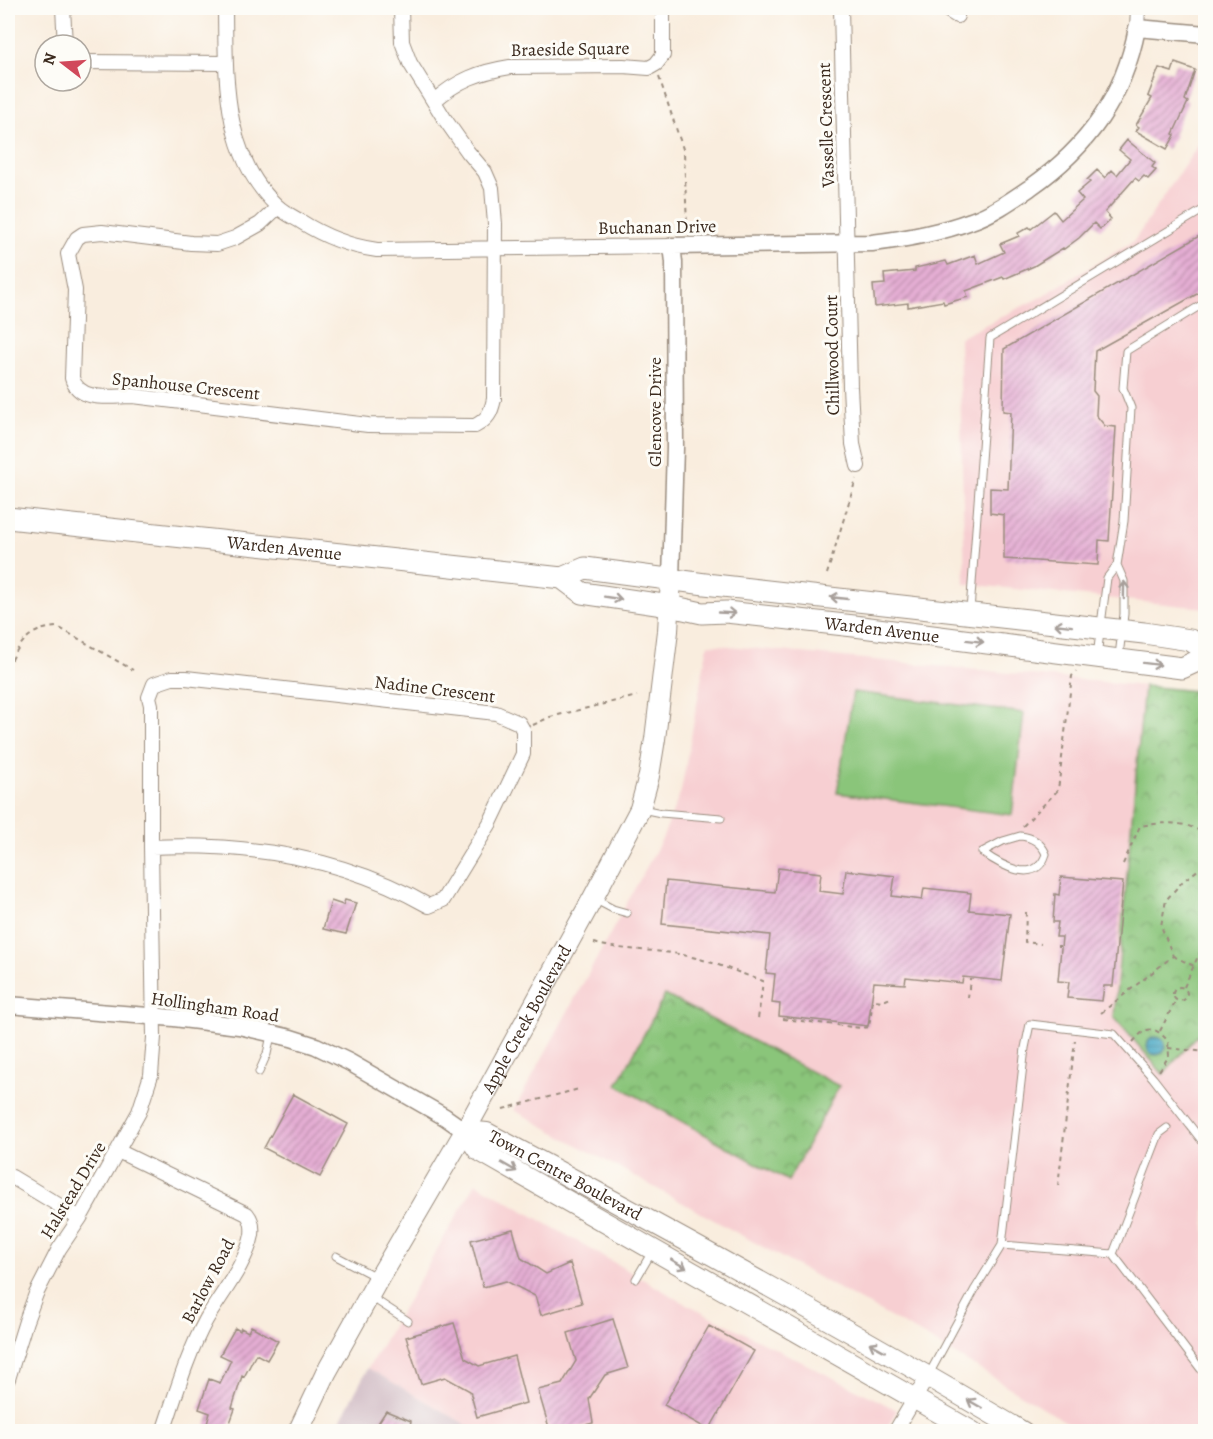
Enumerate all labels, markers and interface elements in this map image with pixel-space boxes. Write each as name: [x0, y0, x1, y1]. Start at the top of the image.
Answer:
north arrow: [33, 33, 93, 93]
street label: Braeside Square: [510, 36, 630, 62]
text: N: [37, 50, 62, 68]
street label: Vasselle Crescent: [812, 62, 840, 189]
street label: Buchanan Drive: [598, 214, 716, 240]
street label: Chillwood Court: [819, 294, 845, 416]
street label: Glencove Drive: [643, 357, 667, 467]
street label: Spanhouse Crescent: [111, 366, 261, 406]
street label: Warden Avenue: [225, 530, 343, 566]
one-way arrow: [1118, 581, 1130, 601]
one-way arrow: [830, 592, 850, 603]
one-way arrow: [603, 593, 623, 604]
one-way arrow: [717, 608, 737, 619]
street label: Warden Avenue: [822, 611, 941, 649]
one-way arrow: [1054, 619, 1074, 630]
one-way arrow: [965, 636, 984, 647]
one-way arrow: [1142, 659, 1162, 670]
street label: Nadine Crescent: [373, 670, 497, 708]
street label: Apple Creek Boulevard: [476, 940, 577, 1099]
street label: Hollingham Road: [149, 986, 281, 1028]
street label: Town Centre Boulevard: [484, 1124, 647, 1226]
street label: Halstead Drive: [35, 1137, 111, 1243]
one-way arrow: [500, 1162, 517, 1174]
street label: Barlow Road: [176, 1234, 241, 1328]
one-way arrow: [670, 1258, 687, 1270]
one-way arrow: [869, 1341, 886, 1353]
one-way arrow: [967, 1397, 984, 1409]

